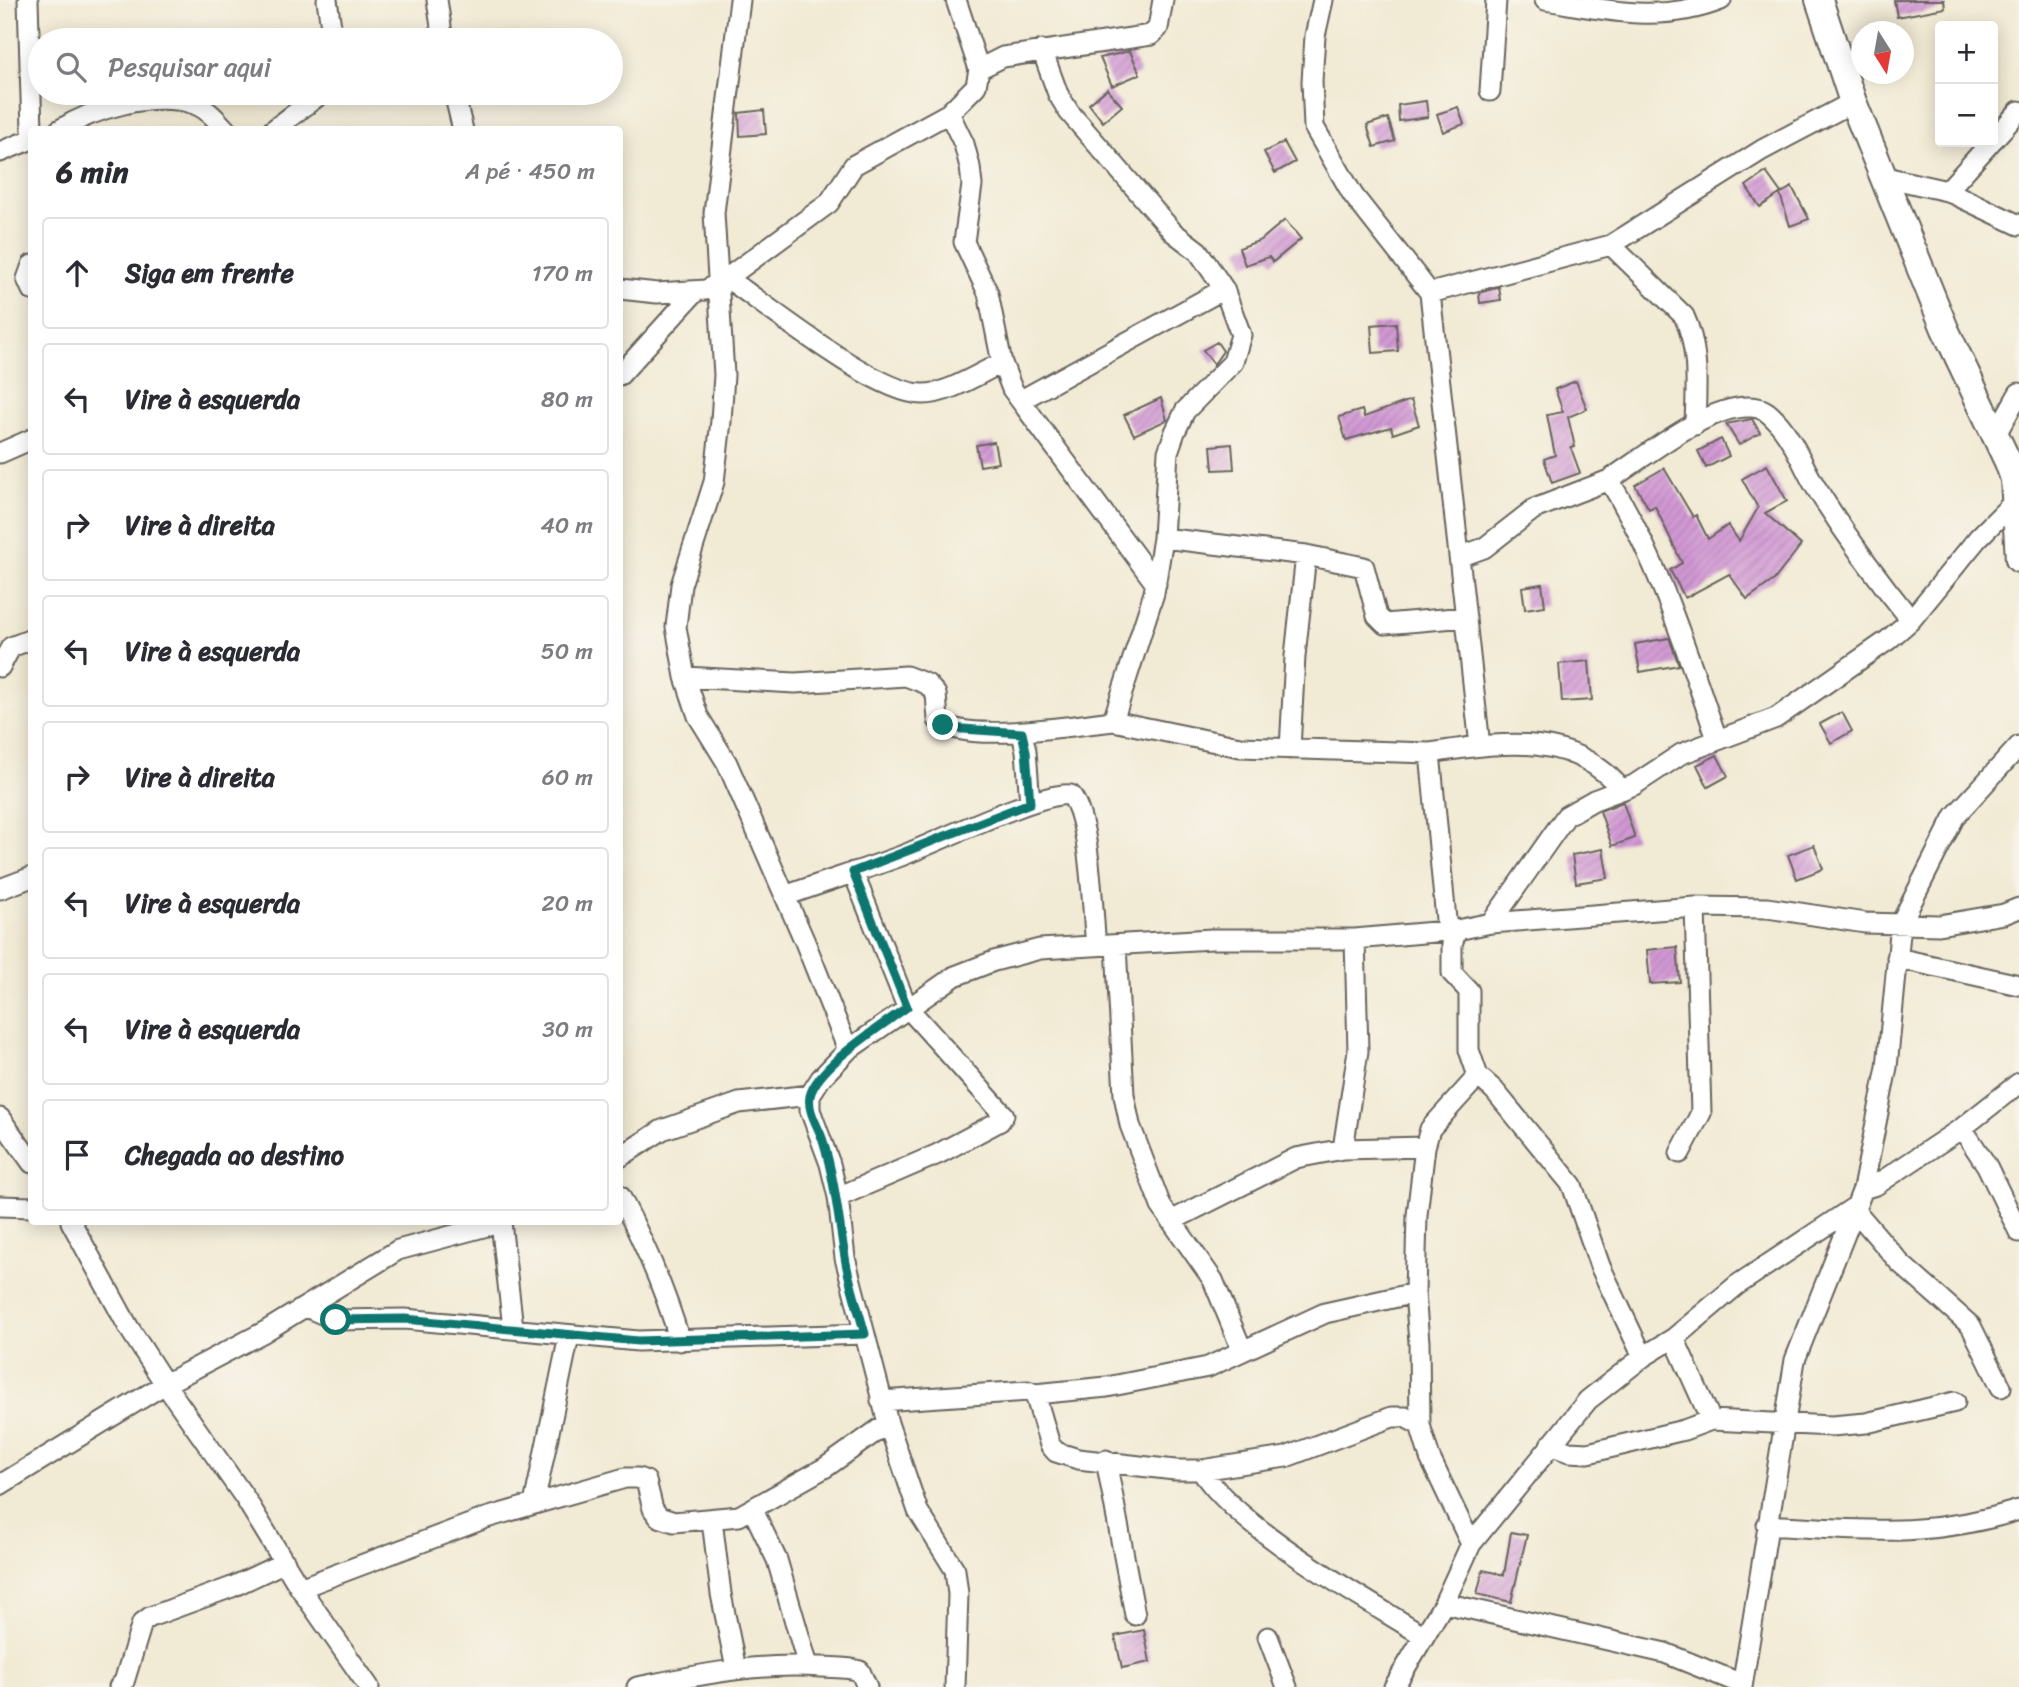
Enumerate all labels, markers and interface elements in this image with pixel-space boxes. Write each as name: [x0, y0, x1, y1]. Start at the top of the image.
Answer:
north arrow: [1851, 21, 1914, 84]
map controls: [1935, 21, 1998, 147]
button: +: [1935, 21, 1998, 84]
search box: [28, 28, 623, 105]
text: Pesquisar aqui: [108, 44, 271, 90]
icon: search: [52, 48, 90, 86]
button: −: [1935, 84, 1998, 147]
text: 6 min: [56, 145, 128, 199]
text: A pé · 450 m: [465, 151, 595, 192]
text: Siga em frente: [125, 250, 294, 296]
text: 170 m: [532, 253, 593, 294]
icon: ahead: [58, 254, 96, 292]
text: Vire à esquerda: [125, 376, 300, 422]
text: 80 m: [541, 379, 593, 420]
icon: left: [58, 380, 96, 418]
text: Vire à direita: [125, 502, 275, 548]
text: 40 m: [540, 505, 593, 546]
icon: right: [58, 506, 96, 544]
text: Vire à esquerda: [125, 628, 300, 674]
text: 50 m: [541, 631, 593, 672]
icon: left: [58, 632, 96, 670]
route end: [927, 709, 958, 740]
text: Vire à direita: [125, 754, 275, 800]
text: 60 m: [542, 757, 593, 798]
icon: right: [58, 758, 96, 796]
text: Vire à esquerda: [125, 880, 300, 926]
text: 20 m: [542, 883, 593, 924]
icon: left: [58, 884, 96, 922]
text: Vire à esquerda: [125, 1006, 300, 1052]
text: 30 m: [542, 1009, 593, 1050]
icon: left: [58, 1010, 96, 1048]
text: Chegada ao destino: [125, 1132, 344, 1178]
icon: arrive: [58, 1136, 96, 1174]
route start: [320, 1304, 351, 1335]

